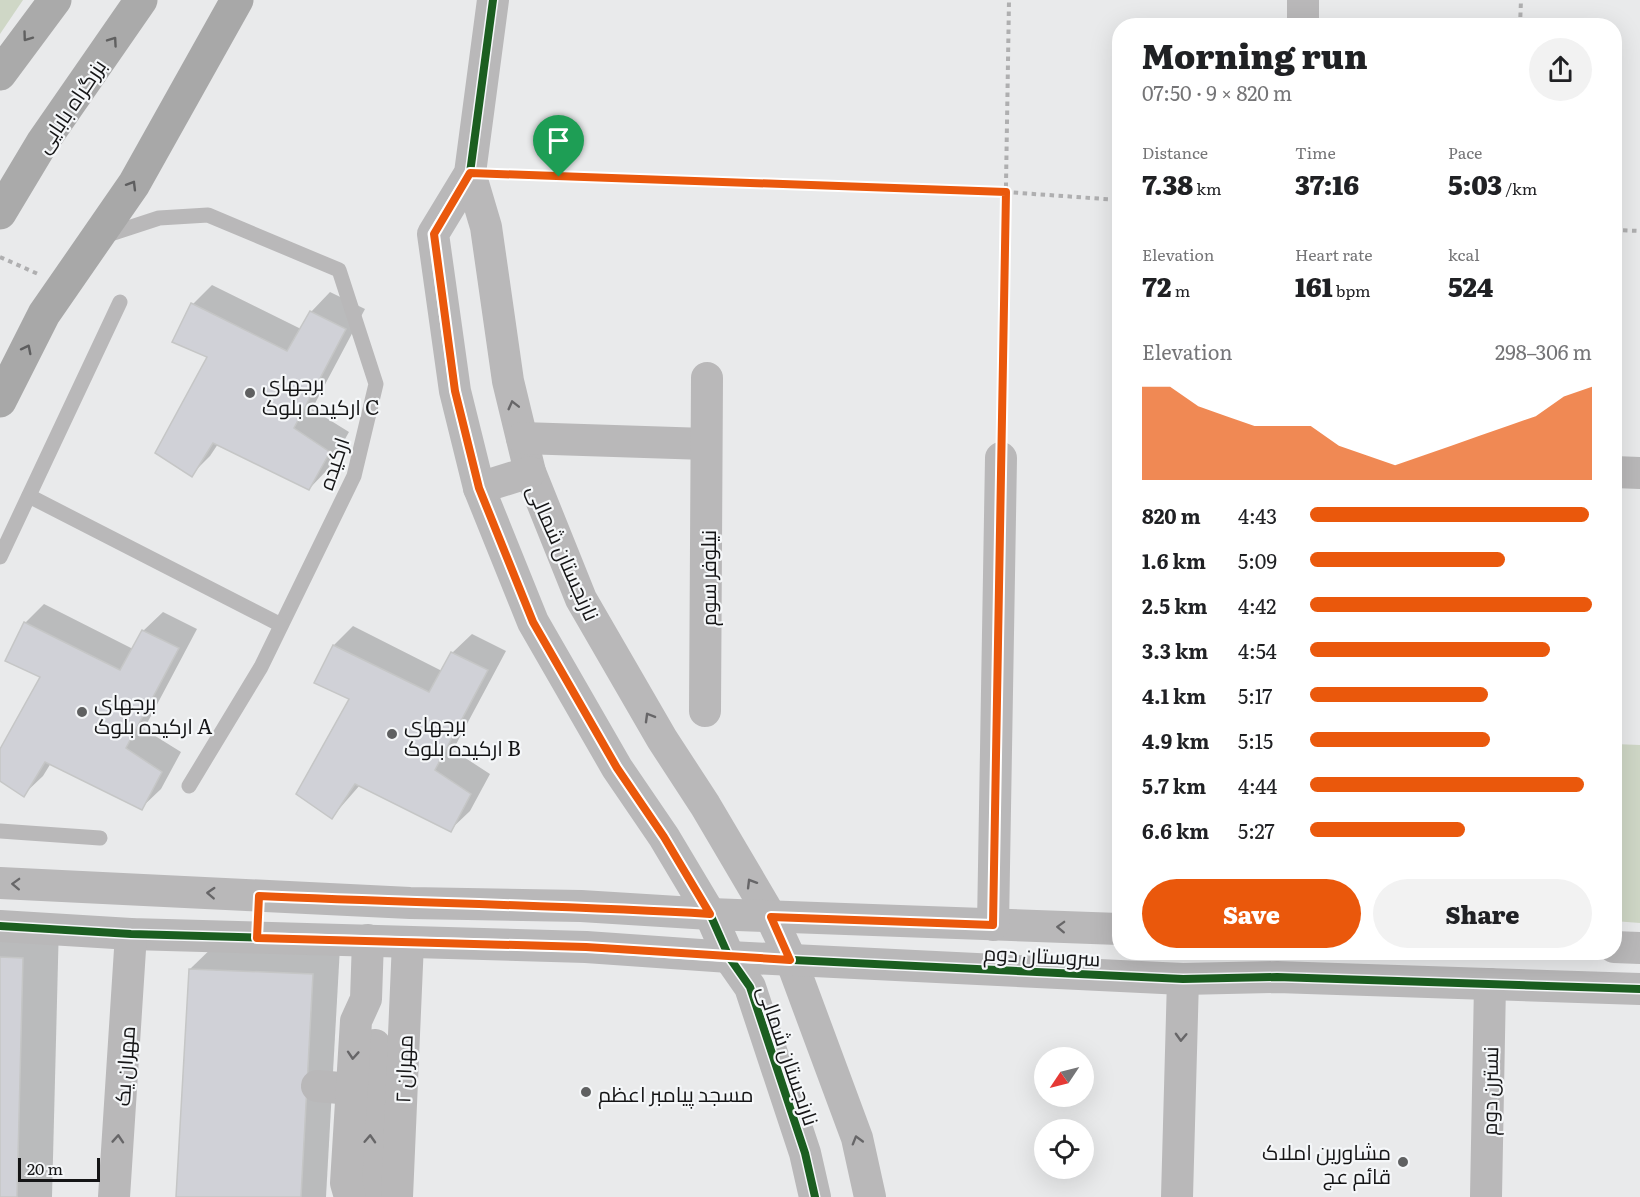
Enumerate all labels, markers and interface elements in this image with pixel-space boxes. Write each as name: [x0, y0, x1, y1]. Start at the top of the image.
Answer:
text: Morning run: [1142, 30, 1368, 79]
one-way arrow: [24, 31, 35, 42]
one-way arrow: [106, 37, 117, 48]
button: share: [1529, 38, 1592, 101]
street label: بزرگراه بابایی: [26, 52, 112, 158]
text: 07:50 · 9 × 820 m: [1142, 77, 1292, 107]
pin: [533, 115, 584, 177]
icon: arrive: [542, 124, 575, 157]
text: Distance: [1142, 140, 1208, 164]
text: Time: [1295, 140, 1336, 164]
text: Pace: [1448, 140, 1482, 164]
text: 7.38: [1142, 164, 1193, 203]
text: 37:16: [1295, 164, 1359, 203]
text: 5:03: [1448, 164, 1502, 203]
text: km: [1193, 176, 1222, 200]
text: /km: [1502, 176, 1537, 200]
one-way arrow: [125, 181, 137, 191]
text: Elevation: [1142, 242, 1214, 266]
text: Heart rate: [1295, 242, 1373, 266]
text: kcal: [1448, 242, 1480, 266]
text: 72: [1142, 266, 1172, 305]
text: 161: [1295, 266, 1333, 305]
text: 524: [1448, 266, 1493, 305]
text: m: [1172, 278, 1190, 302]
text: bpm: [1333, 278, 1371, 302]
text: Elevation: [1142, 336, 1232, 366]
text: 298–306 m: [1495, 336, 1592, 366]
one-way arrow: [19, 344, 31, 355]
place label: برجهای ارکیده بلوک C: [262, 366, 380, 421]
marker: برجهای ارکیده بلوک C: [243, 386, 257, 400]
one-way arrow: [508, 400, 521, 410]
street label: ارکیده: [309, 432, 355, 494]
street label: نارنجستان شمالی: [521, 479, 609, 625]
text: 820 m: [1142, 500, 1201, 530]
text: 4:43: [1238, 500, 1277, 530]
street label: نیلوفر سوم: [691, 530, 723, 626]
text: 1.6 km: [1142, 545, 1206, 575]
text: 5:09: [1238, 545, 1277, 575]
text: 2.5 km: [1142, 590, 1208, 620]
text: 4:42: [1238, 590, 1276, 620]
text: 3.3 km: [1142, 635, 1208, 665]
text: 4:54: [1238, 635, 1277, 665]
text: 4.1 km: [1142, 680, 1206, 710]
text: 5:17: [1238, 680, 1273, 710]
place label: برجهای ارکیده بلوک A: [94, 685, 213, 740]
marker: برجهای ارکیده بلوک A: [75, 705, 89, 719]
place label: برجهای ارکیده بلوک B: [404, 707, 521, 762]
one-way arrow: [645, 712, 656, 723]
text: 4.9 km: [1142, 725, 1210, 755]
text: 5:15: [1238, 725, 1273, 755]
marker: برجهای ارکیده بلوک B: [385, 727, 399, 741]
text: 5.7 km: [1142, 770, 1206, 800]
text: 4:44: [1238, 770, 1277, 800]
text: 6.6 km: [1142, 815, 1209, 845]
text: 5:27: [1238, 815, 1275, 845]
one-way arrow: [12, 877, 21, 890]
one-way arrow: [747, 879, 758, 889]
button: Save: [1142, 879, 1361, 948]
button: Share: [1373, 879, 1592, 948]
one-way arrow: [206, 886, 215, 899]
one-way arrow: [1056, 921, 1065, 934]
street label: سروستان دوم: [983, 935, 1101, 974]
street label: نارنجستان شمالی: [752, 981, 828, 1129]
street label: مهران یک: [105, 1025, 141, 1107]
one-way arrow: [1175, 1033, 1188, 1042]
street label: مهران ۲: [385, 1034, 419, 1104]
street label: نسترن دوم: [1472, 1046, 1505, 1136]
north arrow: [1034, 1047, 1094, 1107]
map controls: [1034, 1047, 1094, 1179]
one-way arrow: [347, 1050, 360, 1059]
place label: مسجد پیامبر اعظم: [598, 1077, 753, 1109]
marker: مسجد پیامبر اعظم: [579, 1085, 593, 1099]
button: locate: [1034, 1119, 1094, 1179]
one-way arrow: [111, 1134, 124, 1143]
one-way arrow: [364, 1135, 377, 1144]
one-way arrow: [852, 1135, 864, 1146]
place label: مشاورین املاک قائم‌‌‌‌‌‌‌ ‌‌‌‌‌‌‌عج: [1262, 1135, 1391, 1191]
scale bar: [18, 1155, 100, 1182]
marker: مشاورین املاک قائم‌‌‌‌‌‌‌ ‌‌‌‌‌‌‌عج: [1396, 1155, 1410, 1169]
text: 20 m: [27, 1156, 63, 1180]

